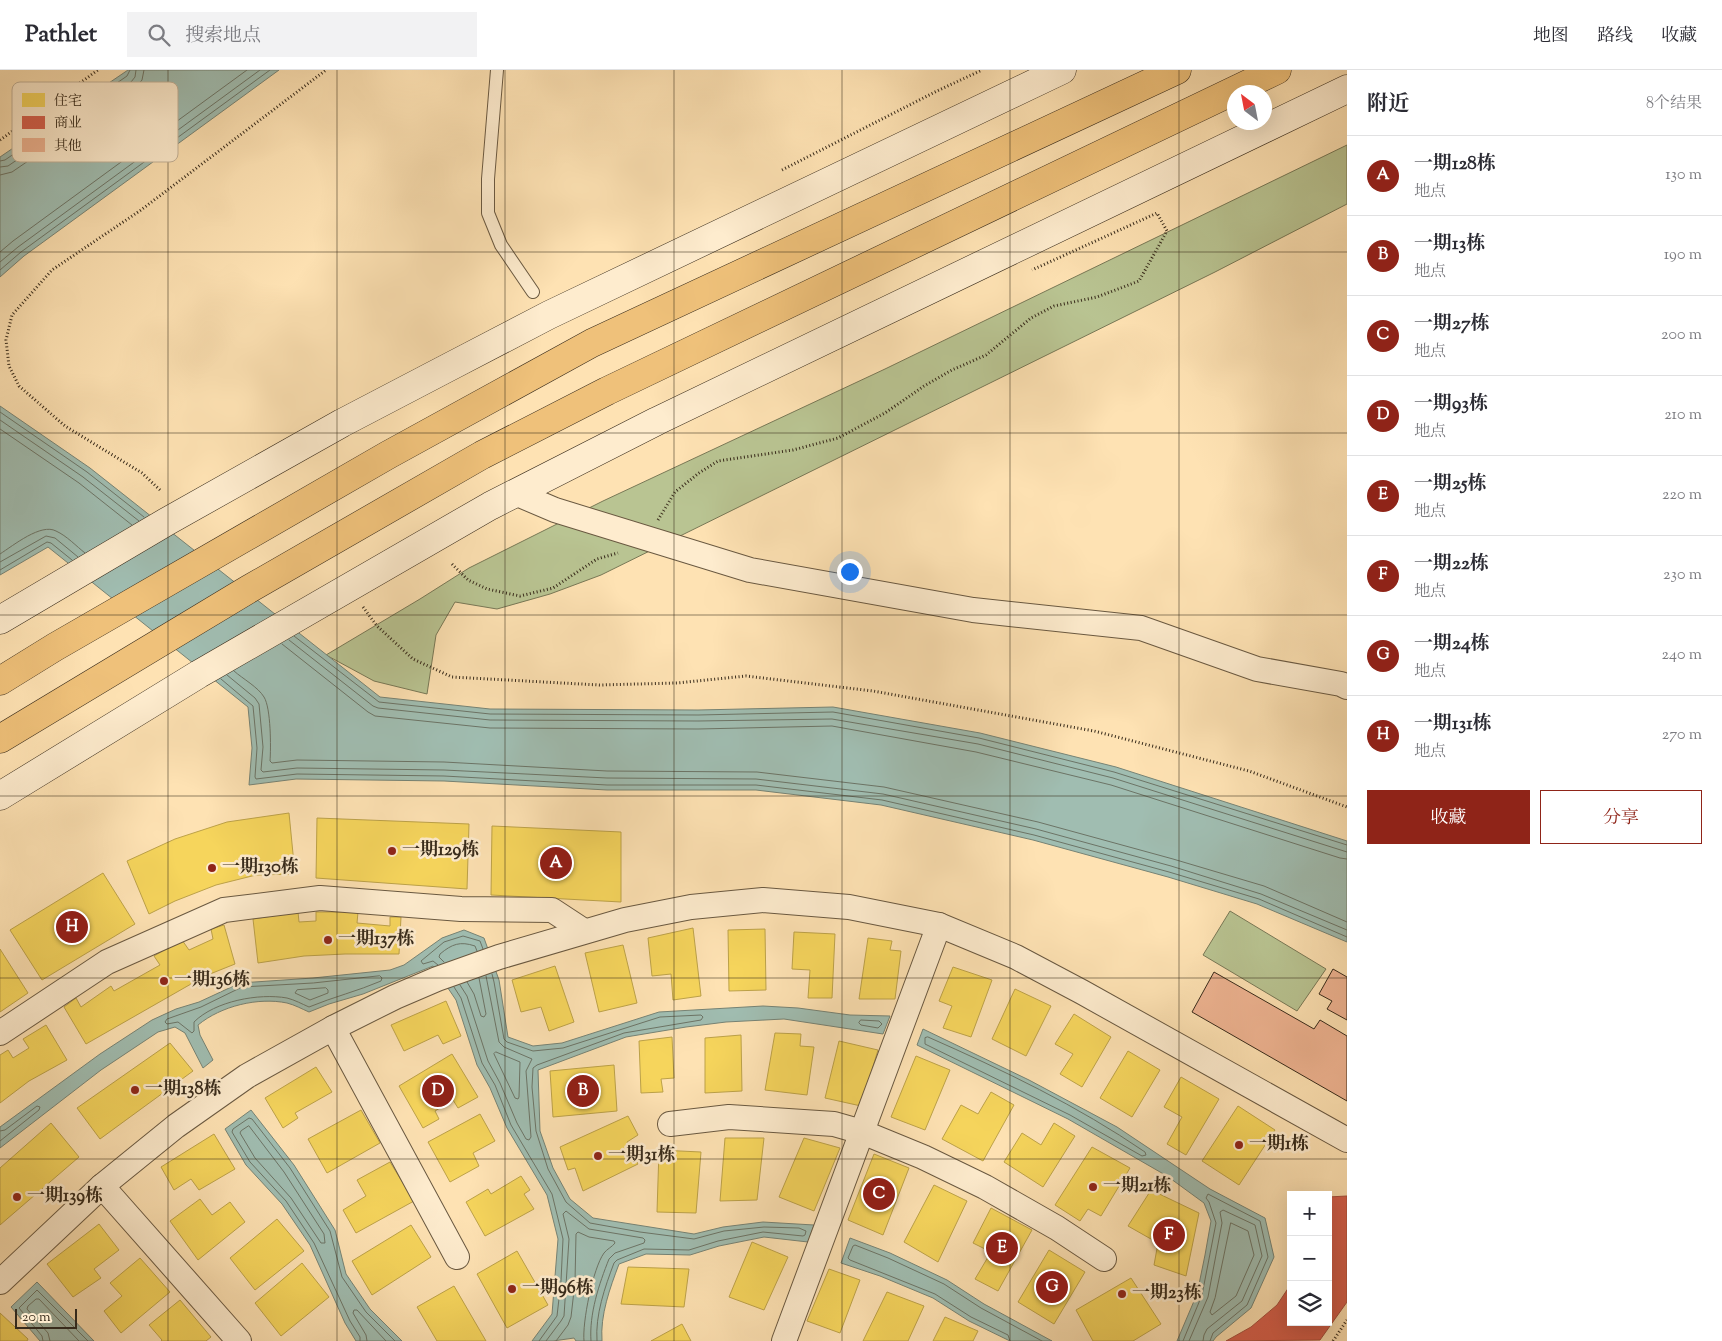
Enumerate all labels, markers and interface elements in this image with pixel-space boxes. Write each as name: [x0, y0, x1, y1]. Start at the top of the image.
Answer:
search box: [127, 12, 477, 57]
text: Pathlet: [25, 18, 97, 52]
icon: search: [145, 21, 173, 49]
text: 搜索地点: [185, 23, 261, 50]
text: 地图: [1533, 24, 1569, 50]
text: 路线: [1597, 24, 1633, 50]
text: 收藏: [1661, 24, 1697, 50]
legend: [12, 82, 178, 162]
north arrow: [1227, 85, 1272, 130]
text: 附近: [1367, 90, 1409, 120]
text: 住宅: [54, 92, 82, 112]
text: 8个结果: [1646, 93, 1702, 116]
text: 商业: [54, 114, 82, 134]
text: 其他: [54, 137, 82, 157]
text: 一期128栋: [1414, 151, 1496, 178]
text: A: [1377, 164, 1390, 187]
text: 130 m: [1665, 164, 1702, 187]
text: 地点: [1414, 181, 1446, 204]
text: 一期13栋: [1414, 231, 1485, 258]
text: B: [1378, 244, 1388, 267]
text: 190 m: [1664, 244, 1702, 267]
text: 地点: [1414, 261, 1446, 284]
text: 一期27栋: [1414, 311, 1489, 338]
text: C: [1377, 324, 1389, 347]
text: 200 m: [1661, 324, 1702, 347]
text: 地点: [1414, 341, 1446, 364]
text: 一期93栋: [1414, 391, 1488, 418]
text: D: [1377, 404, 1389, 427]
text: 210 m: [1664, 404, 1702, 427]
text: 地点: [1414, 421, 1446, 444]
text: 一期25栋: [1414, 471, 1486, 498]
text: E: [1378, 484, 1388, 507]
text: 220 m: [1662, 484, 1702, 507]
text: 地点: [1414, 501, 1446, 524]
text: 一期22栋: [1414, 551, 1489, 578]
your location: [837, 559, 863, 585]
text: F: [1379, 564, 1387, 587]
text: 230 m: [1663, 564, 1702, 587]
text: 地点: [1414, 581, 1446, 604]
text: 一期24栋: [1414, 631, 1489, 658]
text: G: [1376, 644, 1390, 667]
text: 240 m: [1661, 644, 1702, 667]
text: 地点: [1414, 661, 1446, 684]
text: 一期131栋: [1414, 711, 1492, 738]
text: H: [1377, 724, 1389, 747]
text: 270 m: [1662, 724, 1702, 747]
text: 地点: [1414, 741, 1446, 764]
button: 收藏: [1367, 790, 1530, 844]
button: 分享: [1540, 790, 1702, 844]
place label: 一期129栋: [402, 838, 479, 864]
pin: A: [540, 844, 572, 882]
marker: 一期129栋: [386, 845, 398, 857]
place label: 一期130栋: [222, 855, 299, 881]
marker: 一期130栋: [206, 862, 218, 874]
pin: H: [56, 908, 88, 946]
place label: 一期137栋: [338, 927, 414, 953]
marker: 一期137栋: [322, 934, 334, 946]
place label: 一期136栋: [174, 968, 250, 994]
marker: 一期136栋: [158, 975, 170, 987]
pin: D: [422, 1072, 454, 1110]
pin: B: [567, 1072, 599, 1110]
place label: 一期138栋: [145, 1077, 221, 1103]
marker: 一期138栋: [129, 1084, 141, 1096]
place label: 一期1栋: [1249, 1132, 1309, 1158]
marker: 一期1栋: [1233, 1139, 1245, 1151]
place label: 一期31栋: [608, 1143, 675, 1169]
marker: 一期31栋: [592, 1150, 604, 1162]
place label: 一期21栋: [1103, 1174, 1172, 1200]
pin: C: [863, 1175, 895, 1213]
marker: 一期21栋: [1087, 1181, 1099, 1193]
place label: 一期139栋: [27, 1184, 103, 1210]
marker: 一期139栋: [11, 1191, 23, 1203]
map controls: [1287, 1191, 1332, 1326]
button: +: [1287, 1191, 1332, 1236]
pin: F: [1153, 1216, 1185, 1254]
pin: E: [986, 1229, 1018, 1267]
button: −: [1287, 1236, 1332, 1281]
pin: G: [1036, 1268, 1068, 1306]
place label: 一期96栋: [522, 1276, 594, 1302]
place label: 一期23栋: [1132, 1281, 1202, 1307]
button: layers: [1287, 1281, 1332, 1326]
marker: 一期96栋: [506, 1283, 518, 1295]
marker: 一期23栋: [1116, 1288, 1128, 1300]
scale bar: [15, 1306, 78, 1329]
text: 20 m: [22, 1308, 51, 1328]

